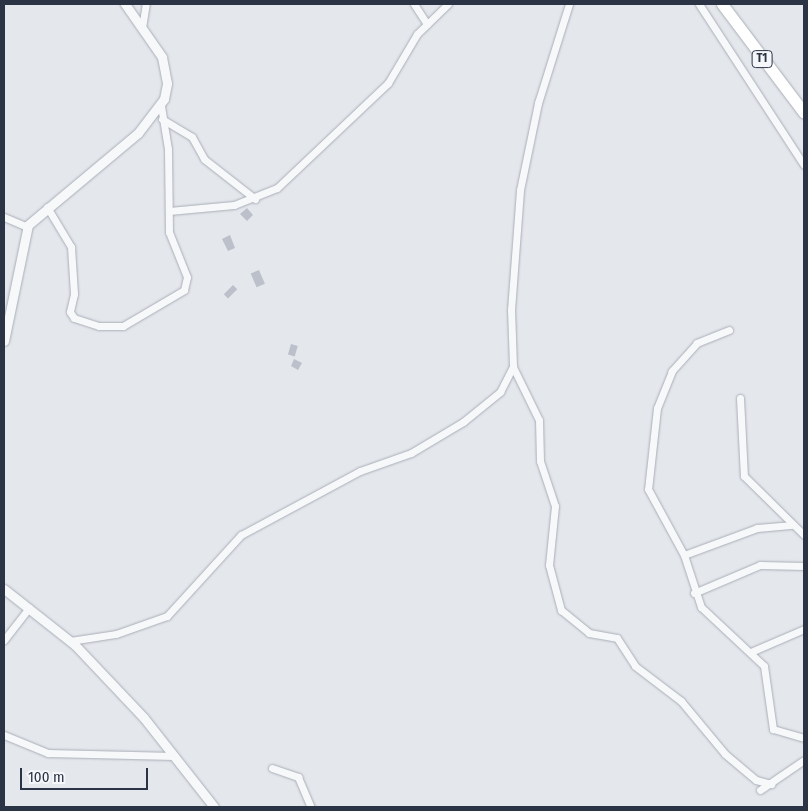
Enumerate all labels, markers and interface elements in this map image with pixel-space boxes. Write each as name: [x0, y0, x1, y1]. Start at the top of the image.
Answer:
road number: T1: [751, 50, 773, 68]
scale bar: [22, 758, 150, 790]
text: 100 m: [28, 768, 65, 786]

